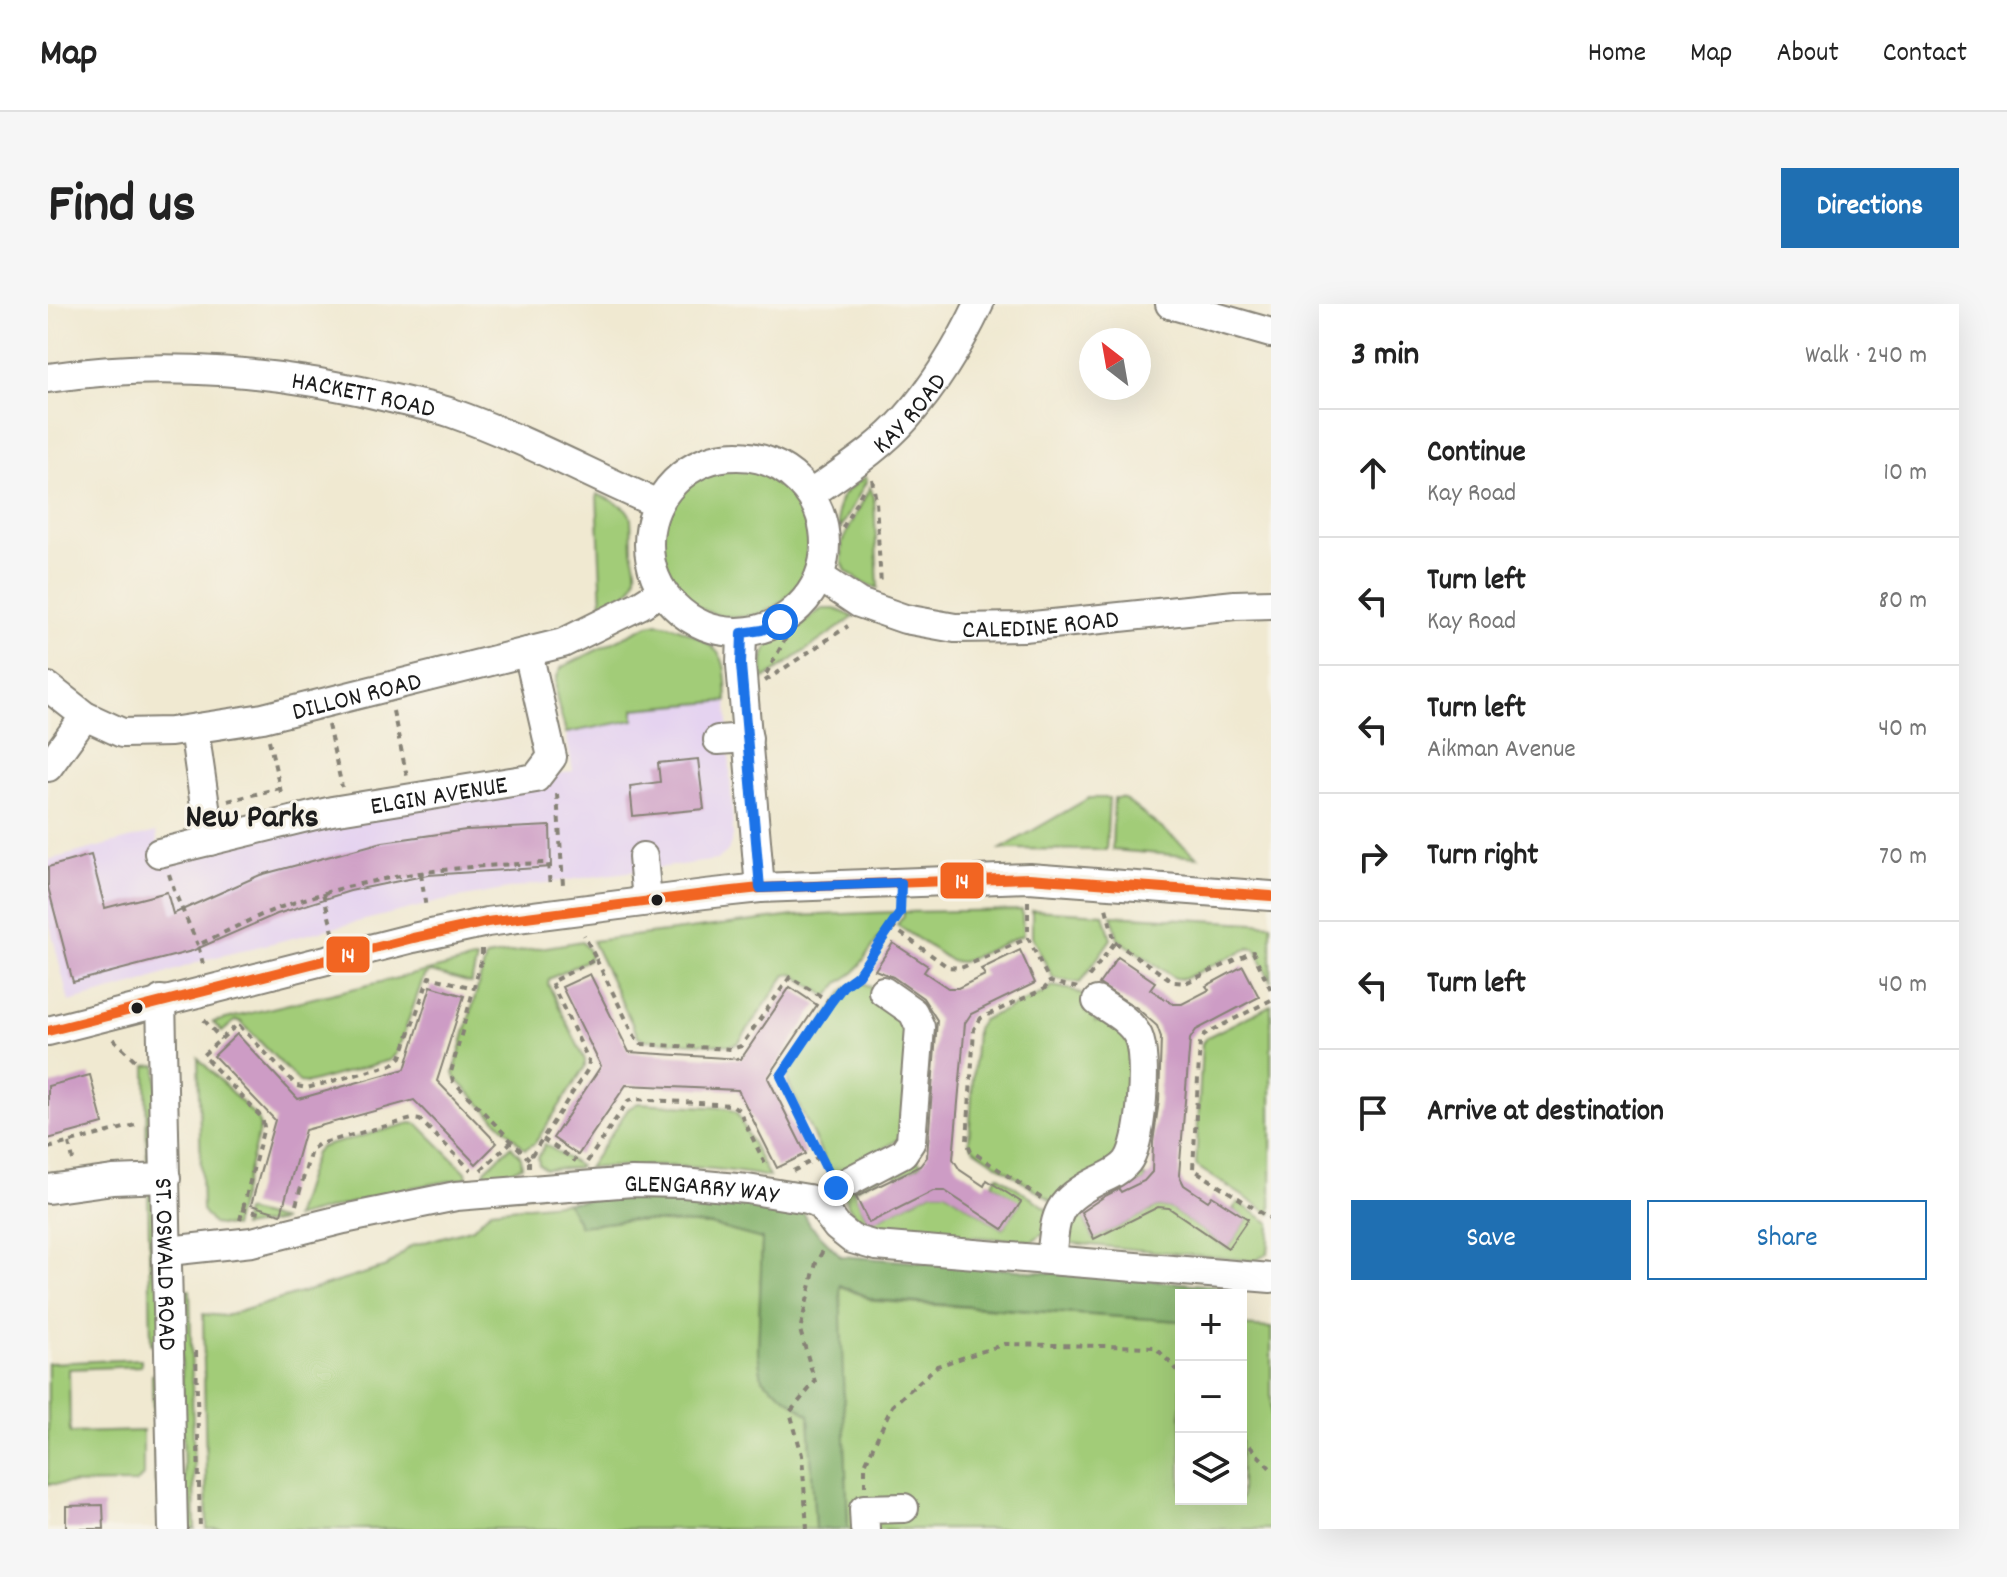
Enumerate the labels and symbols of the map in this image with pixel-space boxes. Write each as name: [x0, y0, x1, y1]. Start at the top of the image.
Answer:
north arrow: [1079, 328, 1151, 400]
street label: HACKETT ROAD: [289, 364, 439, 429]
street label: KAY ROAD: [866, 366, 957, 464]
street label: CALEDINE ROAD: [962, 602, 1121, 650]
route start: [762, 604, 798, 640]
street label: DILLON ROAD: [289, 664, 426, 732]
street label: ELGIN AVENUE: [368, 768, 511, 827]
district label: New Parks: [185, 795, 319, 844]
line badge: 14: [939, 861, 985, 900]
text: 14: [955, 868, 969, 899]
unlabelled marker: [649, 892, 665, 908]
line badge: 14: [325, 935, 371, 974]
text: 14: [341, 942, 355, 973]
unlabelled marker: [129, 1000, 145, 1016]
street label: GLENGARRY WAY: [623, 1167, 783, 1216]
route end: [818, 1170, 854, 1206]
street label: ST. OSWALD ROAD: [143, 1177, 184, 1351]

